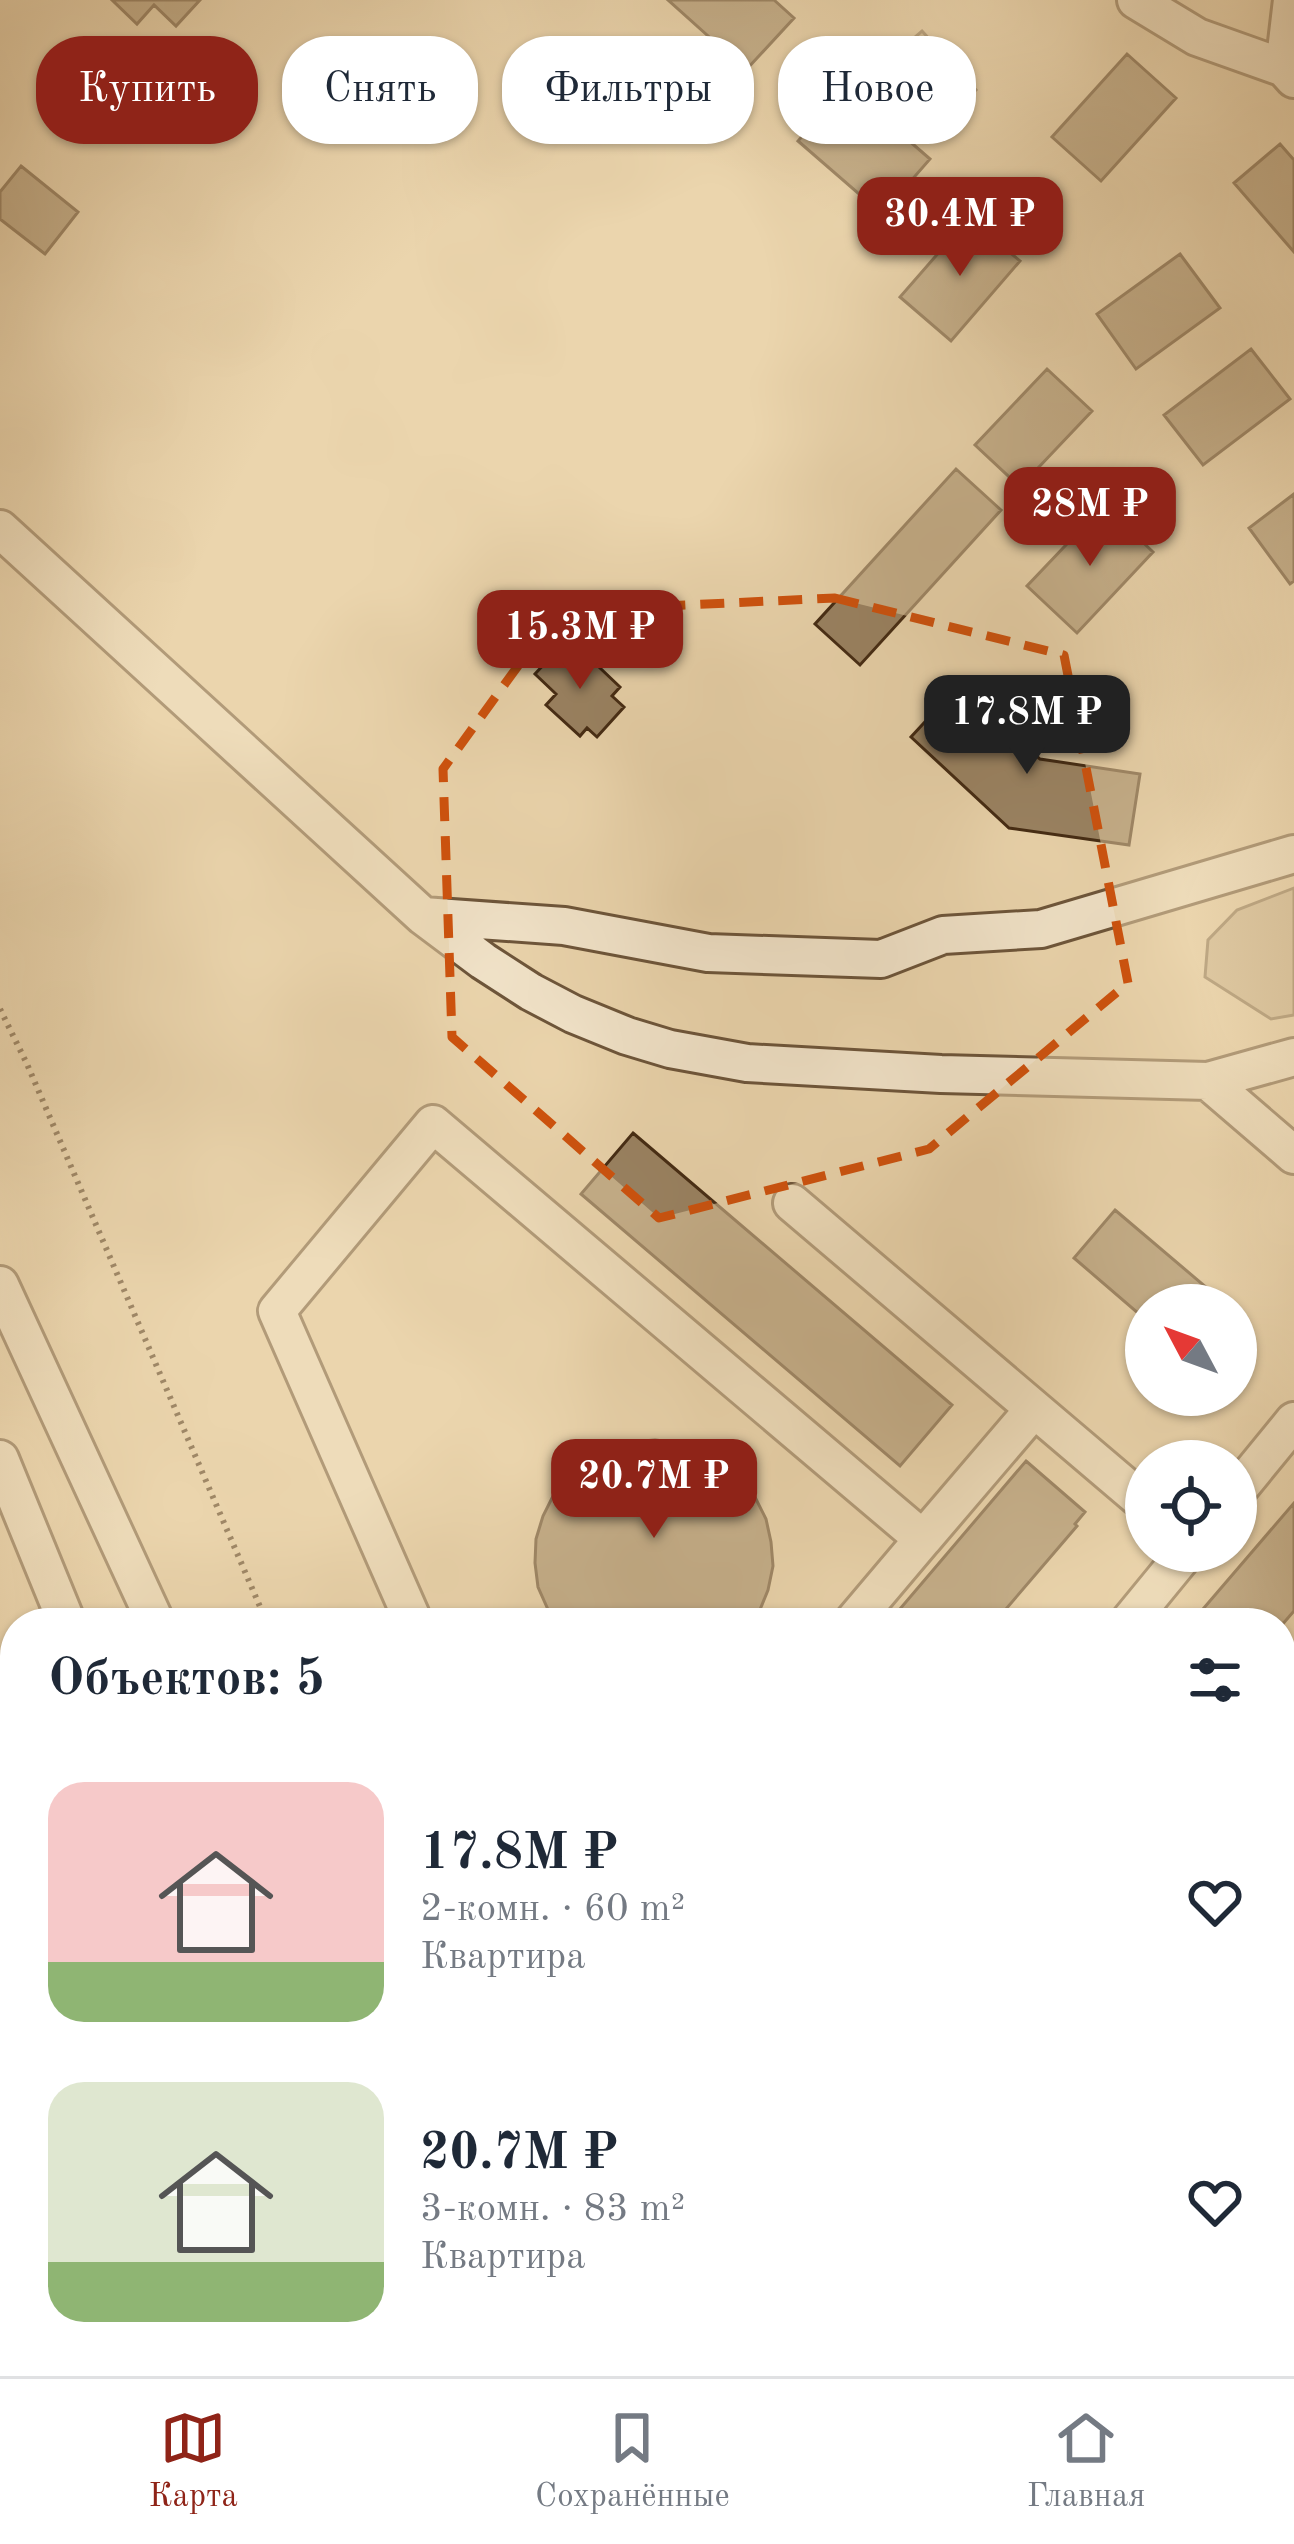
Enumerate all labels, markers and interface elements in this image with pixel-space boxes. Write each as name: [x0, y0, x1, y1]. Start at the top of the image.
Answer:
chip: Купить: [36, 36, 258, 144]
chip: Снять: [282, 36, 478, 144]
chip: Фильтры: [502, 36, 754, 144]
chip: Новое: [778, 36, 976, 144]
pin: 30.4M ₽: [849, 177, 1071, 279]
text: 30.4M ₽: [884, 196, 1036, 235]
pin: 28M ₽: [1006, 467, 1174, 569]
text: 28M ₽: [1031, 486, 1149, 525]
pin: 15.3M ₽: [469, 590, 691, 692]
text: 15.3M ₽: [504, 609, 656, 648]
pin: 17.8M ₽: [916, 675, 1138, 777]
text: 17.8M ₽: [951, 694, 1103, 733]
north arrow: [1125, 1284, 1257, 1416]
map controls: [1125, 1284, 1257, 1572]
pin: 20.7M ₽: [543, 1439, 765, 1541]
button: locate: [1125, 1440, 1257, 1572]
text: 20.7M ₽: [578, 1458, 730, 1497]
icon: filters: [1182, 1647, 1248, 1713]
text: Объектов: 5: [48, 1655, 325, 1706]
text: 17.8M ₽: [420, 1829, 619, 1880]
icon: home: [144, 1830, 288, 1974]
icon: heart: [1182, 1869, 1248, 1935]
text: 2-комн. · 60 m²: [420, 1890, 685, 1929]
text: Квартира: [420, 1938, 585, 1977]
text: 20.7M ₽: [420, 2129, 619, 2180]
icon: home: [144, 2130, 288, 2274]
icon: heart: [1182, 2169, 1248, 2235]
text: 3-комн. · 83 m²: [420, 2190, 685, 2229]
text: Квартира: [420, 2238, 585, 2277]
tab: Карта: [149, 2405, 238, 2518]
tab: Сохранённые: [535, 2405, 730, 2518]
tab: Главная: [1027, 2405, 1145, 2518]

